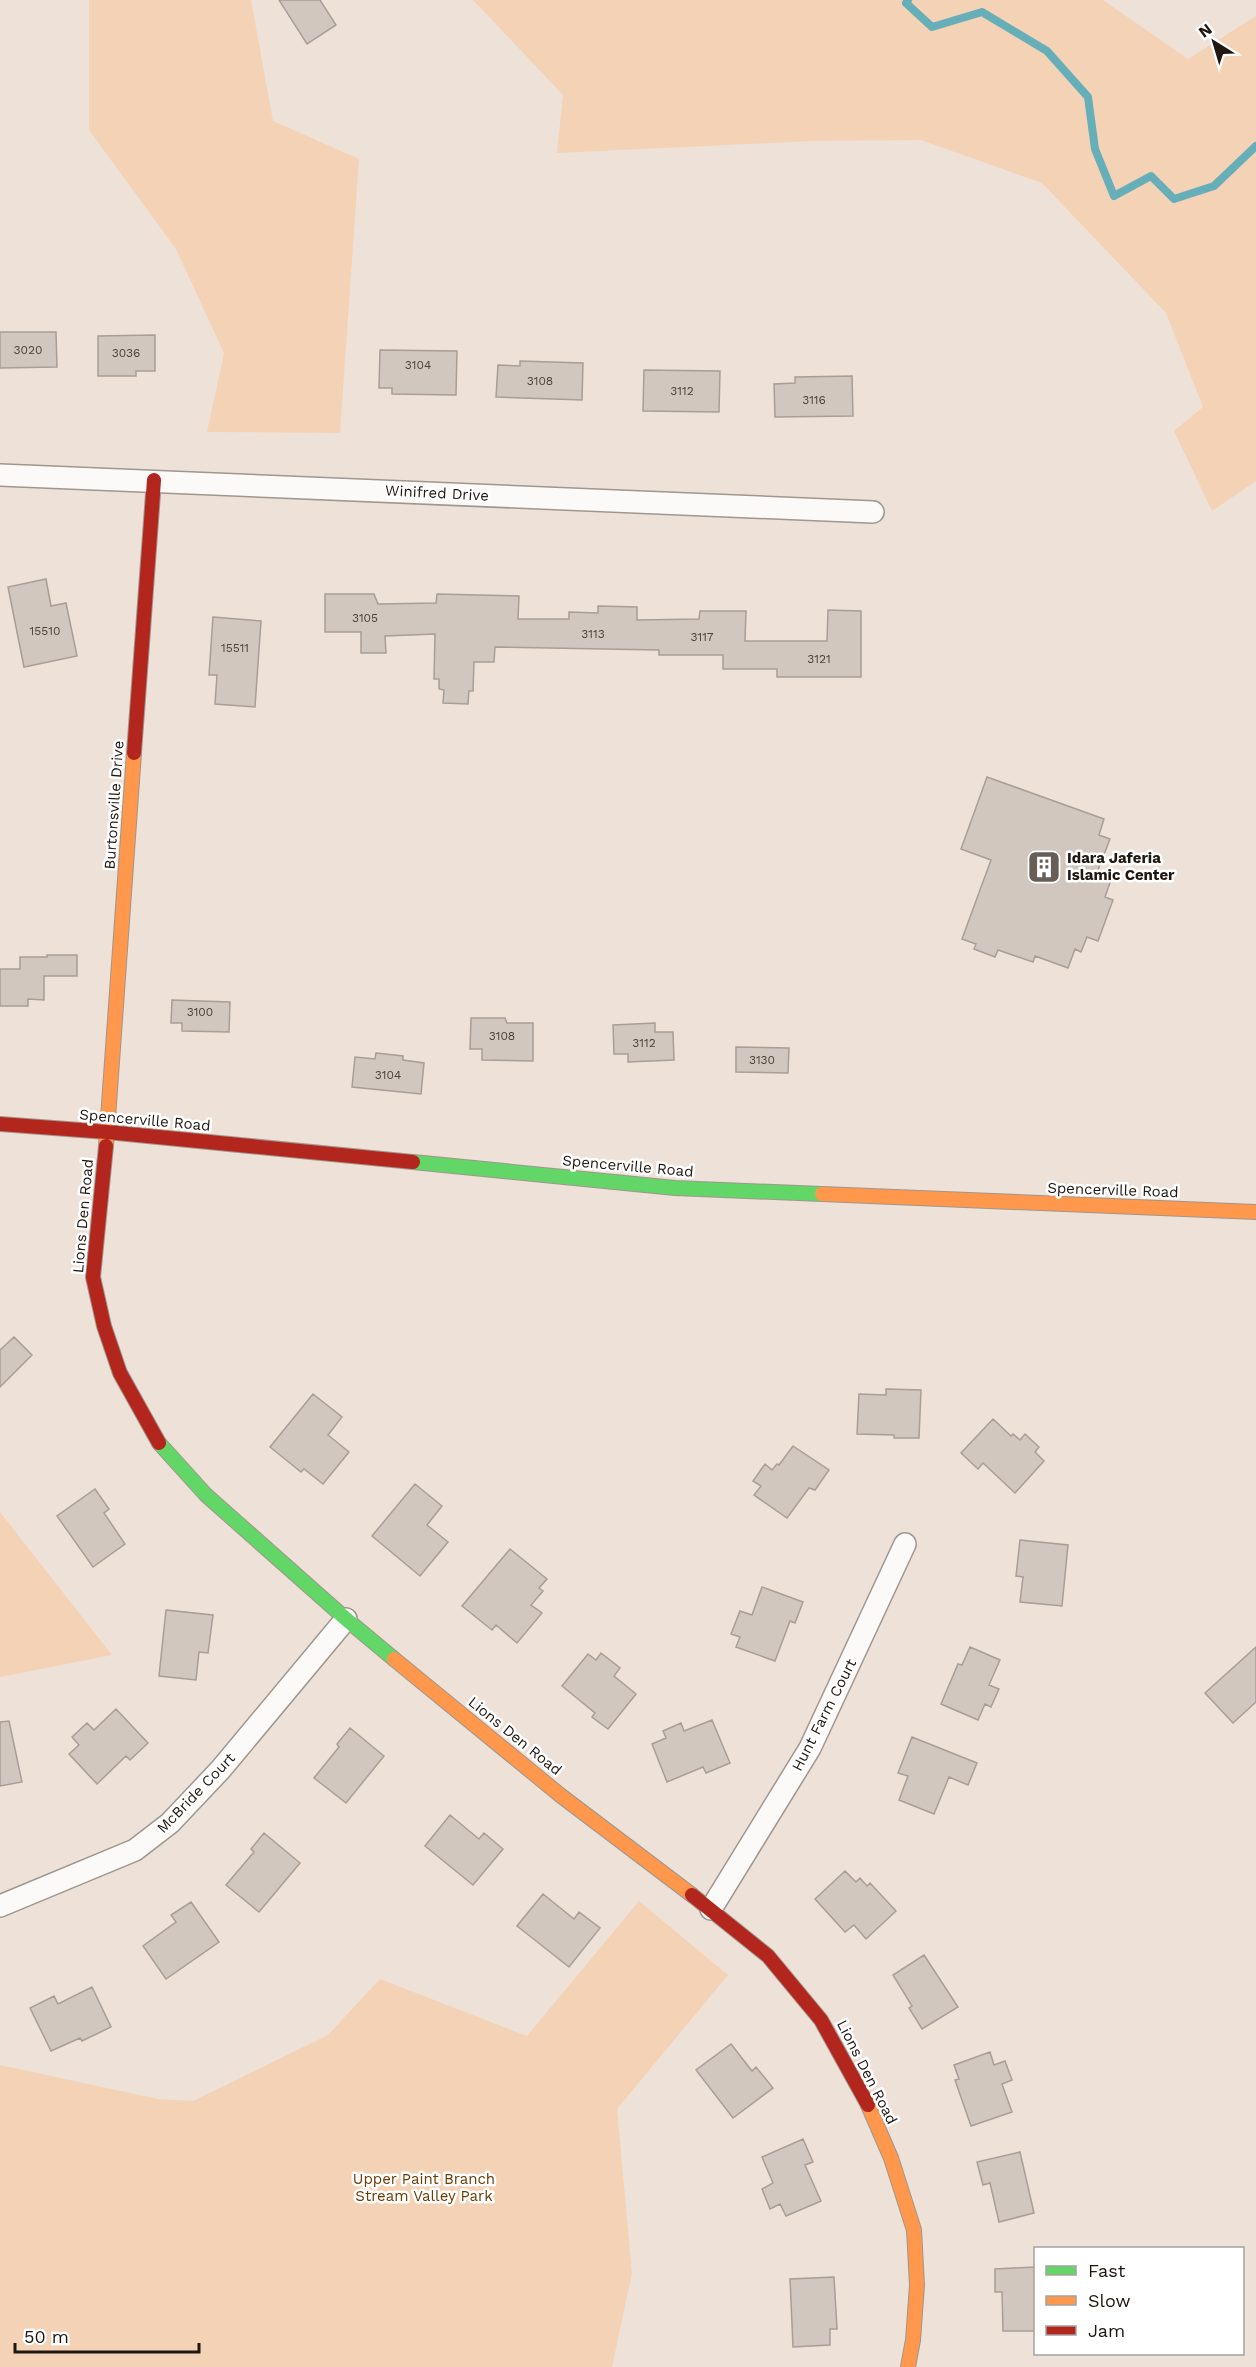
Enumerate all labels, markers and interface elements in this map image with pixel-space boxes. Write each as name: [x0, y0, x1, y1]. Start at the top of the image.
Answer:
north arrow: [1184, 12, 1244, 72]
text: N: [1195, 19, 1216, 42]
house number: 3020: [14, 343, 42, 357]
house number: 3036: [112, 346, 140, 360]
house number: 3104: [405, 358, 431, 372]
house number: 3108: [527, 374, 553, 388]
house number: 3112: [670, 384, 694, 398]
house number: 3116: [802, 393, 826, 407]
street label: Winifred Drive: [385, 481, 489, 505]
house number: 3105: [352, 611, 378, 625]
house number: 15510: [30, 624, 60, 638]
house number: 3113: [581, 627, 605, 641]
house number: 3117: [690, 630, 714, 644]
house number: 15511: [221, 641, 249, 655]
house number: 3121: [807, 652, 831, 666]
street label: Burtonsville Drive: [101, 740, 127, 870]
building icon: Idara Jaferia Islamic Center: [1026, 849, 1062, 885]
place label: Idara Jaferia Islamic Center: [1067, 849, 1175, 884]
house number: 3100: [187, 1005, 213, 1019]
house number: 3108: [489, 1029, 515, 1043]
house number: 3112: [632, 1036, 656, 1050]
house number: 3130: [749, 1053, 775, 1067]
house number: 3104: [375, 1068, 401, 1082]
street label: Spencerville Road: [79, 1105, 211, 1135]
street label: Spencerville Road: [562, 1151, 694, 1181]
street label: Lions Den Road: [69, 1158, 97, 1274]
street label: Spencerville Road: [1047, 1179, 1179, 1201]
street label: Hunt Farm Court: [788, 1655, 860, 1774]
street label: Lions Den Road: [465, 1693, 565, 1779]
street label: McBride Court: [153, 1749, 239, 1837]
street label: Lions Den Road: [833, 2017, 901, 2127]
park label: Upper Paint Branch Stream Valley Park: [353, 2170, 495, 2205]
legend: [1034, 2247, 1244, 2355]
text: Fast: [1088, 2260, 1126, 2281]
text: Slow: [1088, 2290, 1131, 2311]
scale bar: [15, 2316, 200, 2354]
text: Jam: [1088, 2320, 1125, 2341]
text: 50 m: [24, 2326, 69, 2347]

